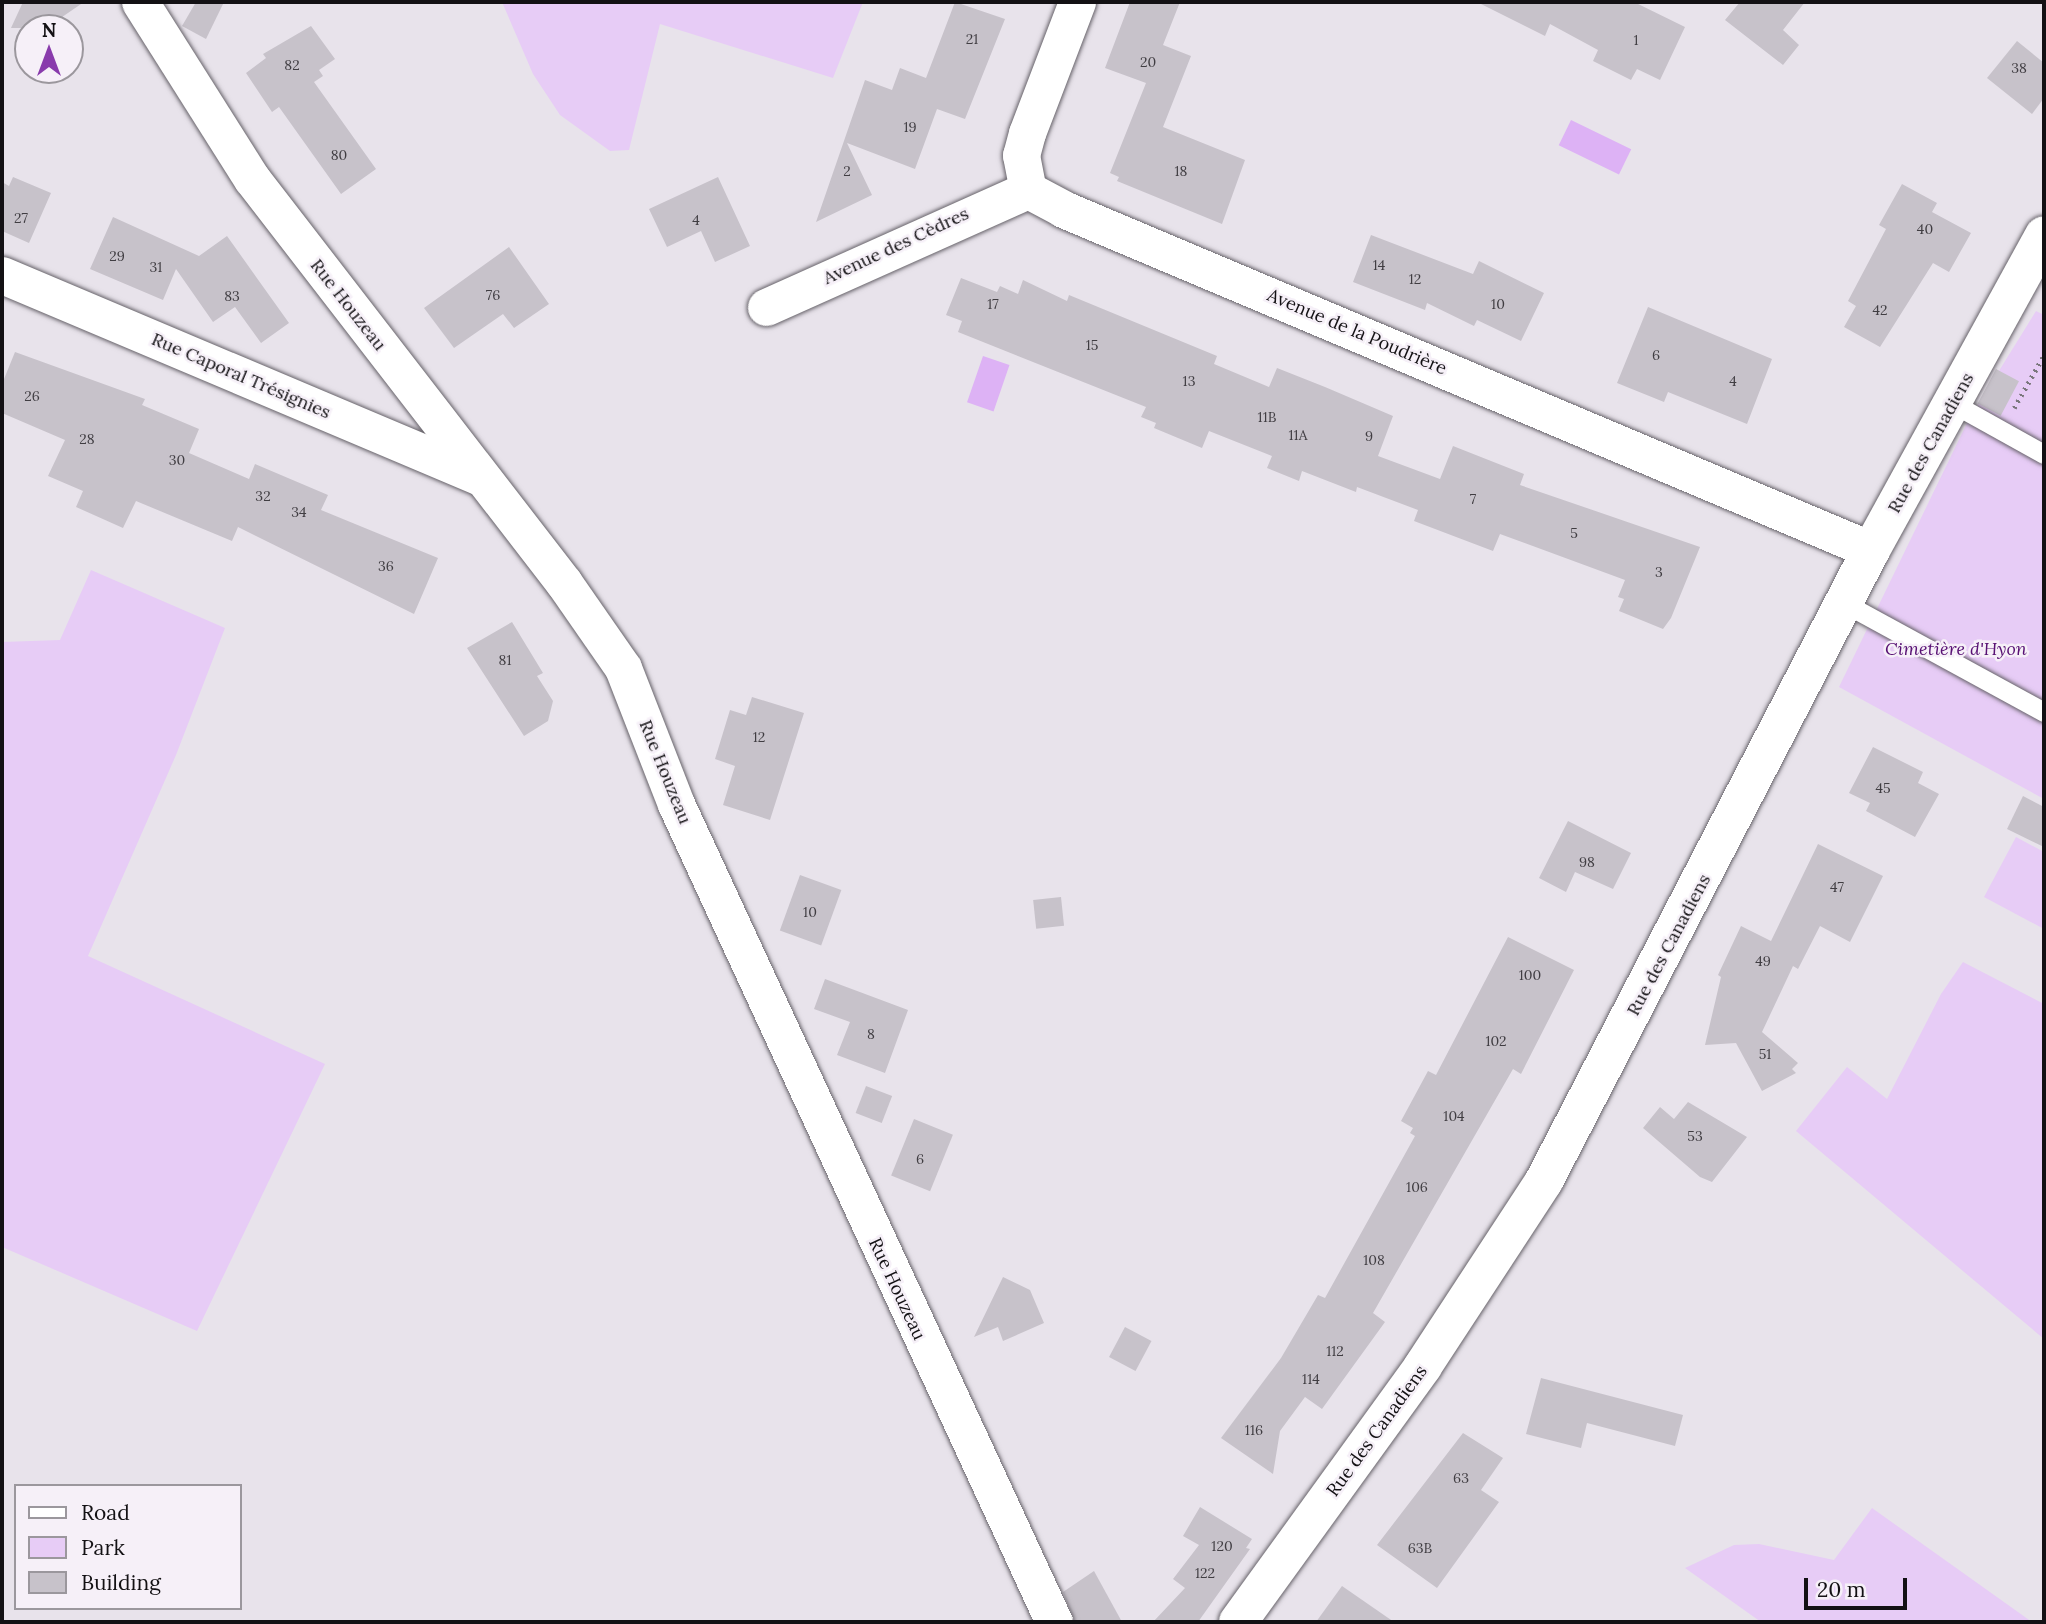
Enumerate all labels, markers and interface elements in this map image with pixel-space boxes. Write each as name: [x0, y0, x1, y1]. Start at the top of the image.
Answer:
north arrow: [14, 14, 84, 84]
text: N: [42, 18, 56, 42]
house number: 21: [966, 31, 978, 47]
house number: 1: [1633, 32, 1639, 48]
house number: 20: [1140, 54, 1156, 70]
house number: 82: [284, 57, 300, 73]
house number: 38: [2011, 60, 2027, 76]
house number: 19: [903, 119, 917, 135]
house number: 80: [331, 147, 347, 163]
house number: 2: [843, 163, 851, 179]
house number: 18: [1175, 163, 1187, 179]
street label: Avenue des Cèdres: [820, 203, 972, 289]
house number: 27: [14, 210, 28, 226]
house number: 4: [692, 212, 700, 228]
house number: 40: [1917, 221, 1933, 237]
house number: 29: [109, 248, 125, 264]
street label: Rue Houzeau: [306, 255, 390, 355]
house number: 14: [1373, 257, 1385, 273]
house number: 31: [150, 259, 162, 275]
house number: 12: [1409, 271, 1421, 287]
street label: Avenue de la Poudrière: [1264, 284, 1450, 380]
house number: 76: [486, 287, 500, 303]
house number: 83: [224, 288, 240, 304]
house number: 17: [987, 296, 999, 312]
house number: 10: [1491, 296, 1505, 312]
house number: 42: [1872, 302, 1888, 318]
street label: Rue Caporal Trésignies: [148, 328, 334, 424]
house number: 15: [1086, 337, 1098, 353]
house number: 6: [1652, 347, 1660, 363]
street label: Rue des Canadiens: [1883, 369, 1979, 517]
house number: 13: [1183, 373, 1195, 389]
house number: 4: [1729, 373, 1737, 389]
house number: 26: [24, 388, 40, 404]
house number: 11B: [1258, 409, 1276, 425]
house number: 11A: [1288, 427, 1308, 443]
house number: 9: [1365, 428, 1373, 444]
house number: 28: [79, 431, 95, 447]
house number: 30: [169, 452, 185, 468]
house number: 32: [255, 488, 271, 504]
house number: 7: [1470, 491, 1476, 507]
house number: 34: [291, 504, 307, 520]
house number: 5: [1570, 525, 1578, 541]
house number: 36: [378, 558, 394, 574]
house number: 3: [1655, 564, 1663, 580]
park label: Cimetière d'Hyon: [1885, 638, 2027, 660]
house number: 81: [499, 652, 511, 668]
street label: Rue Houzeau: [634, 717, 696, 827]
house number: 12: [753, 729, 765, 745]
house number: 45: [1875, 780, 1891, 796]
house number: 98: [1579, 854, 1595, 870]
street label: Rue des Canadiens: [1623, 871, 1715, 1019]
house number: 47: [1830, 879, 1844, 895]
house number: 10: [803, 904, 817, 920]
house number: 49: [1755, 953, 1771, 969]
house number: 100: [1519, 967, 1541, 983]
house number: 8: [867, 1026, 875, 1042]
house number: 102: [1485, 1033, 1507, 1049]
house number: 51: [1759, 1046, 1771, 1062]
house number: 104: [1443, 1108, 1465, 1124]
house number: 53: [1687, 1128, 1703, 1144]
house number: 6: [916, 1151, 924, 1167]
house number: 106: [1406, 1179, 1428, 1195]
street label: Rue Houzeau: [864, 1235, 930, 1343]
house number: 108: [1363, 1252, 1385, 1268]
house number: 112: [1326, 1343, 1344, 1359]
street label: Rue des Canadiens: [1322, 1361, 1432, 1501]
house number: 114: [1302, 1371, 1320, 1387]
house number: 116: [1245, 1422, 1263, 1438]
house number: 63: [1453, 1470, 1469, 1486]
legend: [14, 1484, 242, 1610]
text: Road: [81, 1499, 130, 1526]
text: Park: [81, 1534, 125, 1561]
house number: 120: [1211, 1538, 1233, 1554]
house number: 63B: [1408, 1540, 1432, 1556]
scale bar: [1808, 1564, 1911, 1608]
house number: 122: [1195, 1565, 1215, 1581]
text: Building: [81, 1569, 161, 1596]
text: 20 m: [1817, 1576, 1866, 1603]

